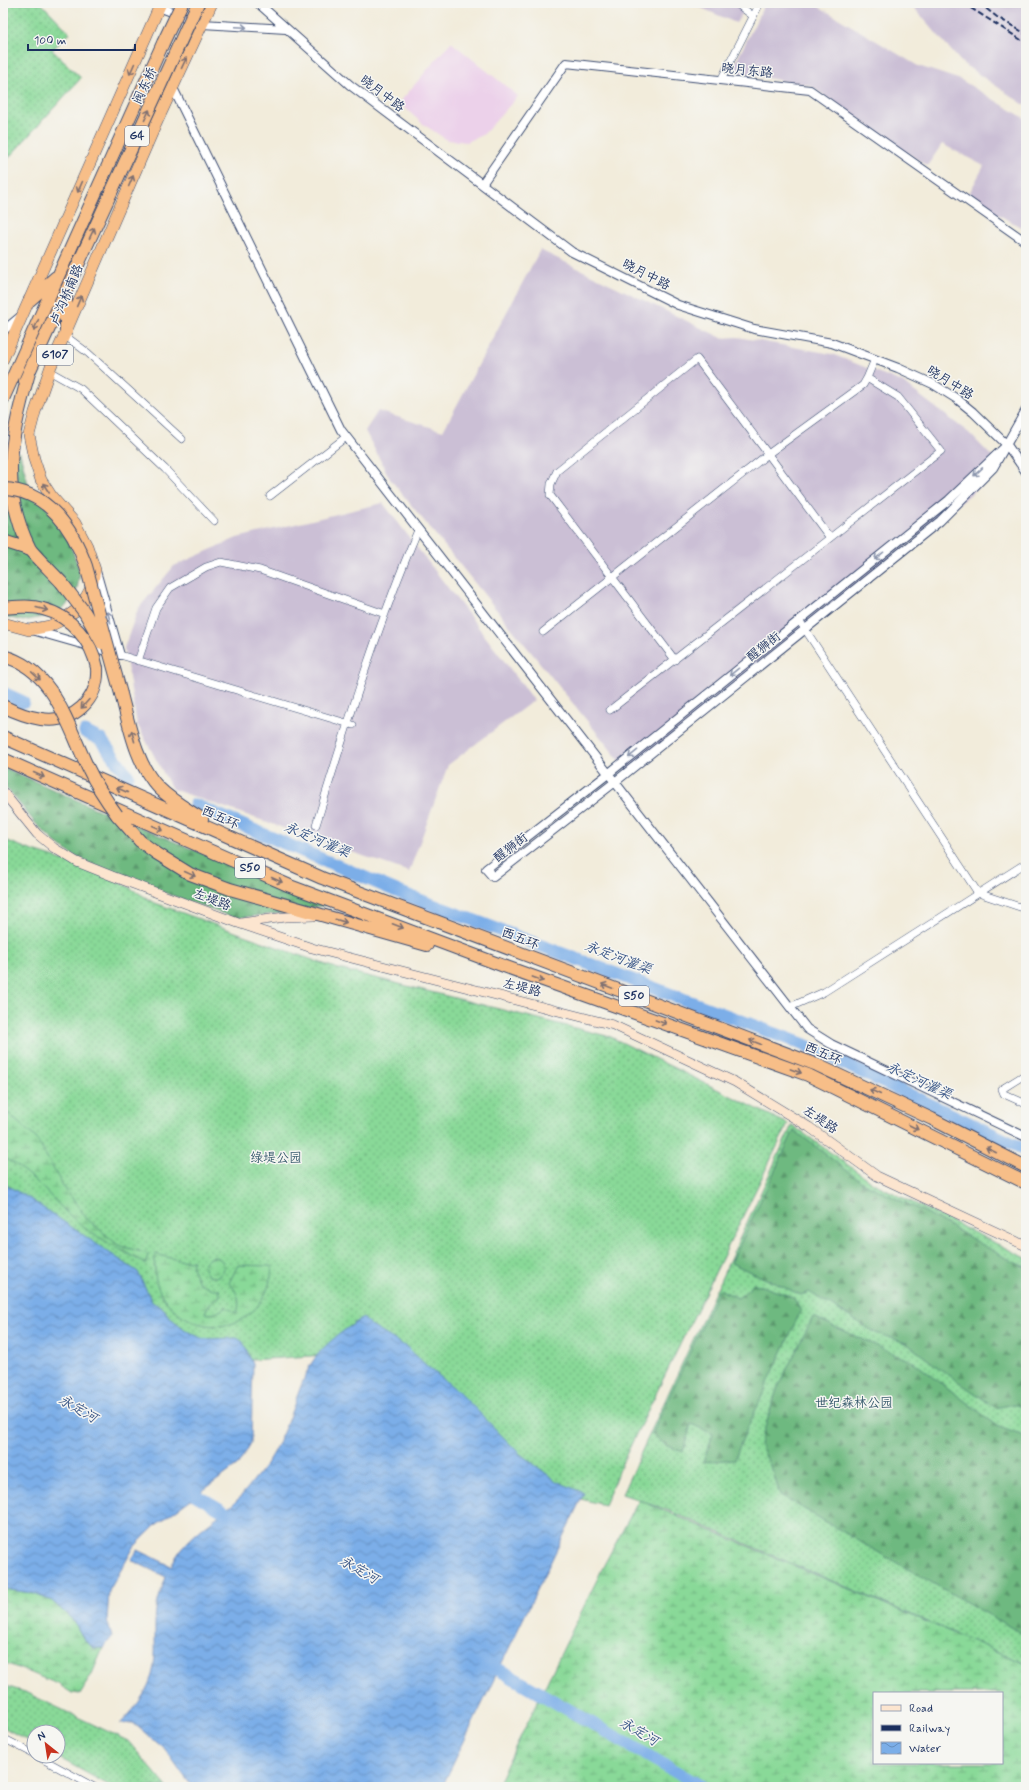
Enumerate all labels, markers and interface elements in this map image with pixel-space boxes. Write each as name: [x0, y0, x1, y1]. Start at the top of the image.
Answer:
one-way arrow: [234, 23, 247, 30]
scale bar: [28, 26, 135, 52]
text: 100 m: [34, 33, 66, 49]
one-way arrow: [181, 57, 189, 69]
street label: 晓月东路: [720, 60, 774, 82]
one-way arrow: [128, 62, 135, 74]
street label: 阀东桥: [129, 65, 161, 107]
street label: 晓月中路: [356, 72, 408, 116]
one-way arrow: [144, 109, 151, 121]
road number: G4: [125, 126, 149, 146]
one-way arrow: [128, 176, 135, 188]
one-way arrow: [75, 181, 83, 193]
one-way arrow: [89, 228, 97, 240]
street label: 晓月中路: [619, 256, 673, 294]
street label: 卢沟桥南路: [46, 262, 88, 328]
one-way arrow: [76, 295, 83, 307]
one-way arrow: [32, 319, 39, 331]
road number: G107: [37, 345, 73, 365]
street label: 晓月中路: [923, 362, 977, 404]
one-way arrow: [974, 467, 984, 476]
one-way arrow: [42, 483, 50, 494]
one-way arrow: [873, 551, 884, 560]
one-way arrow: [35, 606, 48, 614]
one-way arrow: [105, 611, 112, 624]
street label: 醒狮街: [743, 628, 785, 666]
one-way arrow: [729, 668, 739, 677]
one-way arrow: [31, 671, 41, 680]
one-way arrow: [80, 699, 90, 709]
one-way arrow: [128, 730, 136, 743]
one-way arrow: [627, 749, 638, 758]
one-way arrow: [32, 772, 44, 779]
one-way arrow: [117, 786, 129, 794]
street label: 西五环: [199, 802, 241, 834]
water label: 永定河灌渠: [281, 818, 354, 862]
one-way arrow: [151, 824, 163, 832]
street label: 醒狮街: [490, 829, 532, 867]
road number: S50: [235, 858, 265, 878]
one-way arrow: [184, 871, 196, 878]
one-way arrow: [270, 876, 282, 884]
street label: 左堤路: [191, 885, 233, 915]
one-way arrow: [334, 918, 347, 925]
one-way arrow: [392, 923, 404, 931]
street label: 西五环: [499, 924, 541, 954]
water label: 永定河灌渠: [582, 937, 655, 979]
street label: 左堤路: [501, 975, 543, 1001]
one-way arrow: [532, 975, 544, 983]
one-way arrow: [601, 982, 613, 990]
road number: S50: [619, 986, 649, 1006]
one-way arrow: [654, 1019, 666, 1027]
one-way arrow: [749, 1037, 761, 1045]
street label: 西五环: [802, 1039, 844, 1069]
water label: 永定河灌渠: [883, 1058, 955, 1104]
one-way arrow: [790, 1067, 802, 1075]
one-way arrow: [869, 1088, 881, 1095]
street label: 左堤路: [799, 1102, 841, 1138]
one-way arrow: [907, 1124, 919, 1132]
one-way arrow: [985, 1145, 997, 1153]
park label: 绿堤公园: [250, 1150, 302, 1167]
water label: 永定河: [55, 1391, 102, 1428]
park label: 世纪森林公园: [815, 1395, 893, 1412]
water label: 永定河: [336, 1552, 383, 1589]
legend: [873, 1692, 1003, 1764]
text: Road: [909, 1701, 933, 1717]
water label: 永定河: [616, 1714, 663, 1751]
text: Railway: [909, 1721, 951, 1737]
north arrow: [26, 1724, 66, 1764]
text: N: [35, 1728, 48, 1744]
text: Water: [909, 1741, 941, 1757]

